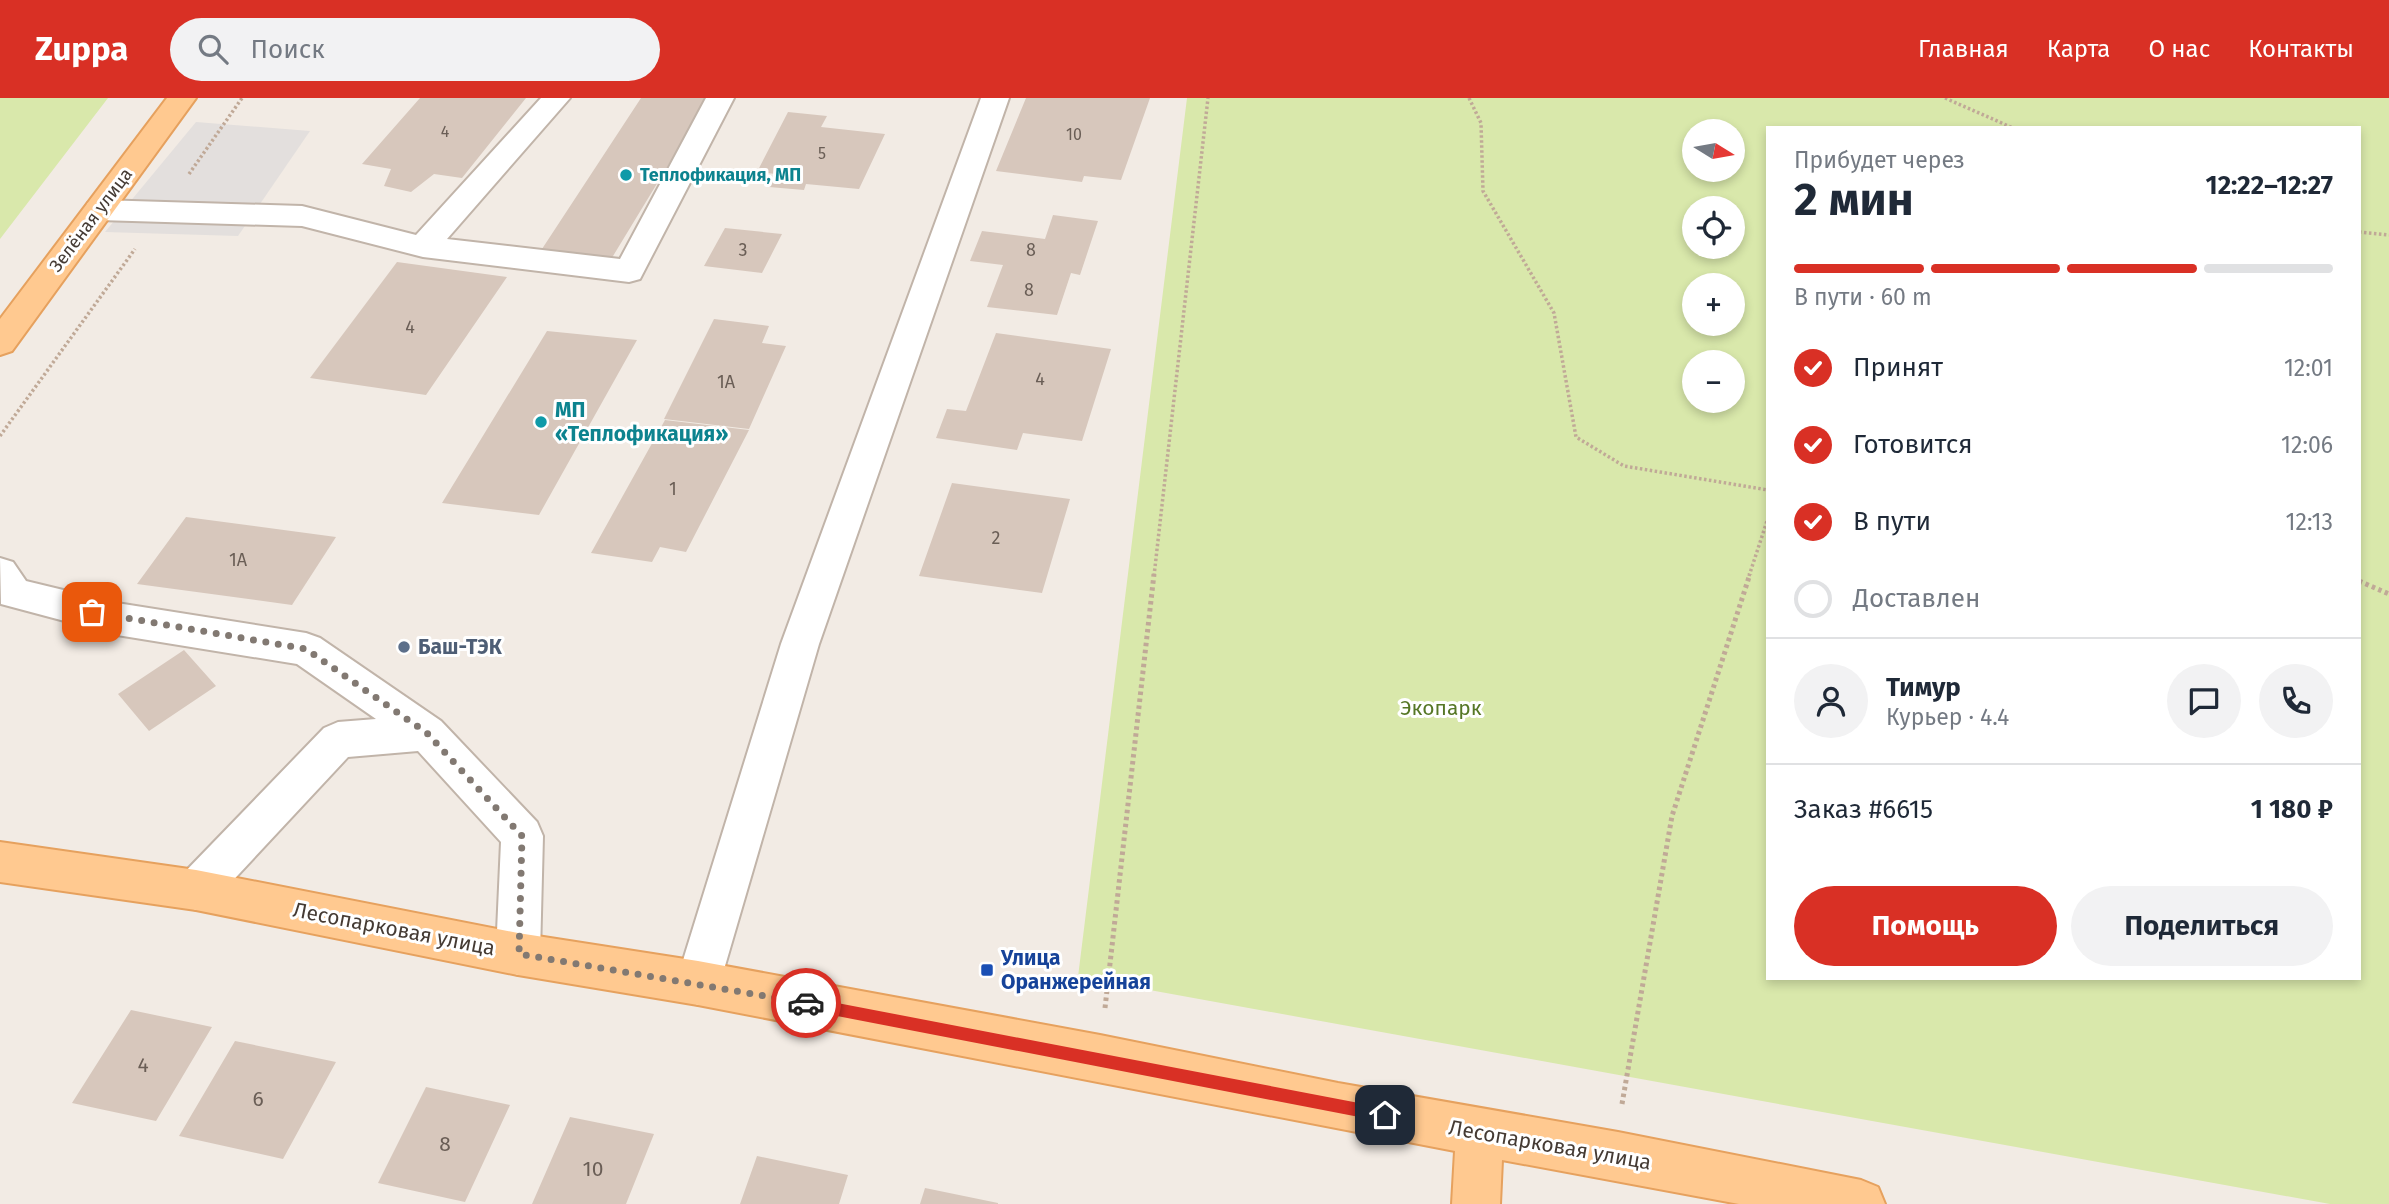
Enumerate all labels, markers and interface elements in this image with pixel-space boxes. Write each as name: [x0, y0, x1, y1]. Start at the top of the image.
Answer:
search box: [170, 18, 660, 81]
text: Zuppa: [35, 29, 128, 69]
icon: search: [194, 30, 232, 68]
text: Поиск: [250, 34, 325, 65]
text: Главная: [1918, 35, 2009, 63]
text: Карта: [2047, 35, 2110, 63]
text: О нас: [2148, 35, 2210, 63]
text: Контакты: [2248, 35, 2354, 63]
north arrow: [1682, 119, 1745, 182]
map controls: [1682, 119, 1745, 413]
house number: 4: [441, 122, 450, 141]
house number: 10: [1066, 125, 1082, 144]
house number: 5: [818, 144, 826, 163]
text: Прибудет через: [1794, 146, 1965, 174]
street label: Зелёная улица: [45, 164, 137, 276]
place label: Теплофикация, МП: [640, 164, 801, 186]
marker: Теплофикация, МП: [618, 167, 634, 183]
text: 12:22–12:27: [2206, 170, 2333, 201]
text: 2 мин: [1794, 172, 1914, 227]
button: locate: [1682, 196, 1745, 259]
house number: 3: [739, 239, 747, 261]
house number: 8: [1026, 239, 1036, 261]
button: +: [1682, 273, 1745, 336]
house number: 8: [1024, 279, 1034, 301]
text: В пути · 60 m: [1794, 283, 1932, 311]
house number: 4: [405, 316, 415, 338]
icon: check: [1794, 349, 1832, 387]
button: −: [1682, 350, 1745, 413]
text: Принят: [1853, 352, 1943, 383]
text: 12:01: [2284, 354, 2333, 382]
house number: 4: [1035, 368, 1045, 390]
house number: 1А: [717, 371, 736, 393]
place label: МП «Теплофикация»: [555, 397, 728, 447]
marker: МП «Теплофикация»: [533, 414, 549, 430]
icon: check: [1794, 426, 1832, 464]
text: Готовится: [1853, 429, 1973, 460]
text: 12:06: [2281, 431, 2333, 459]
house number: 1: [669, 478, 677, 500]
icon: check: [1794, 503, 1832, 541]
text: В пути: [1853, 506, 1931, 537]
text: 12:13: [2286, 508, 2333, 536]
house number: 2: [992, 527, 1001, 549]
house number: 1А: [229, 549, 248, 571]
pin: [62, 582, 122, 642]
text: Доставлен: [1853, 583, 1980, 614]
icon: bag: [73, 593, 111, 631]
place label: Баш-ТЭК: [418, 634, 503, 660]
marker: Баш-ТЭК: [396, 639, 412, 655]
button: person: [1794, 664, 1868, 738]
button: chat: [2167, 664, 2241, 738]
button: phone: [2259, 664, 2333, 738]
text: Тимур: [1886, 672, 1961, 703]
park label: Экопарк: [1400, 695, 1482, 721]
text: Курьер · 4.4: [1886, 703, 2009, 731]
text: Заказ #6615: [1794, 794, 1933, 825]
text: 1 180 ₽: [2251, 794, 2333, 825]
button: Помощь: [1794, 886, 2057, 966]
button: Поделиться: [2071, 886, 2333, 966]
street label: Лесопарковая улица: [291, 897, 497, 961]
place label: Улица Оранжерейная: [1000, 945, 1151, 995]
marker: Улица Оранжерейная: [979, 962, 995, 978]
courier: [771, 968, 841, 1038]
icon: car: [787, 984, 825, 1022]
house number: 4: [137, 1052, 149, 1078]
pin: [1355, 1085, 1415, 1145]
house number: 6: [252, 1086, 264, 1112]
icon: home: [1366, 1096, 1404, 1134]
street label: Лесопарковая улица: [1447, 1114, 1653, 1176]
house number: 8: [439, 1131, 451, 1157]
house number: 10: [583, 1156, 603, 1182]

